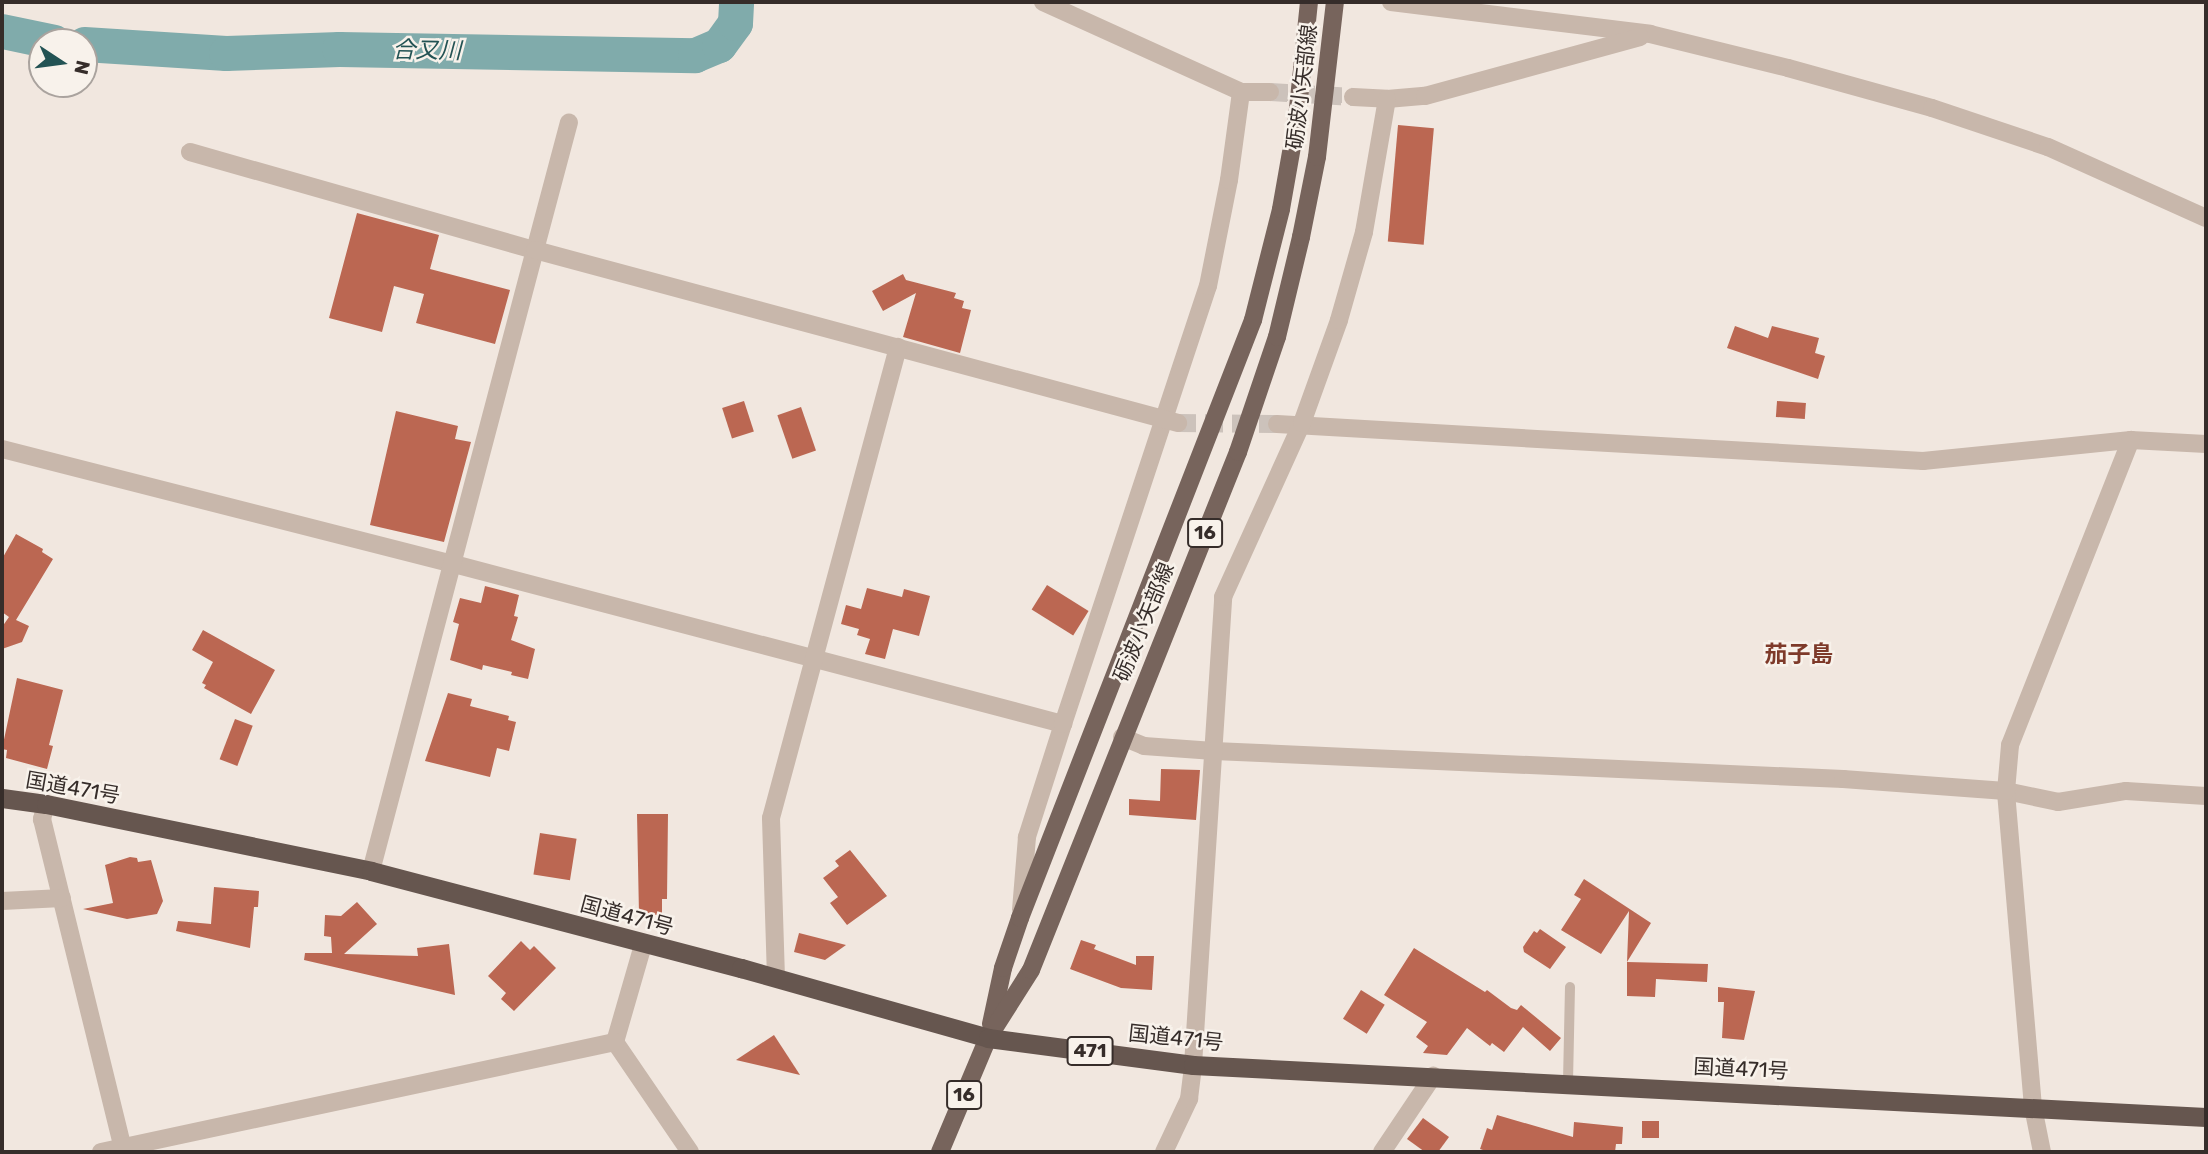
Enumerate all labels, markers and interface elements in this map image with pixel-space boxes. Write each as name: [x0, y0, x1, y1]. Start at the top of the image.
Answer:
street label: 砺波小矢部線: [1282, 23, 1322, 151]
north arrow: [28, 28, 98, 98]
water label: 合又川: [392, 36, 462, 64]
text: N: [69, 58, 95, 77]
road number: 16: [1186, 518, 1224, 548]
street label: 砺波小矢部線: [1109, 559, 1179, 685]
district label: 茄子島: [1765, 640, 1833, 668]
street label: 国道471号: [24, 767, 122, 809]
street label: 国道471号: [578, 891, 676, 941]
street label: 国道471号: [1127, 1020, 1225, 1056]
road number: 471: [1066, 1036, 1114, 1066]
street label: 国道471号: [1693, 1054, 1789, 1084]
road number: 16: [945, 1079, 983, 1110]

